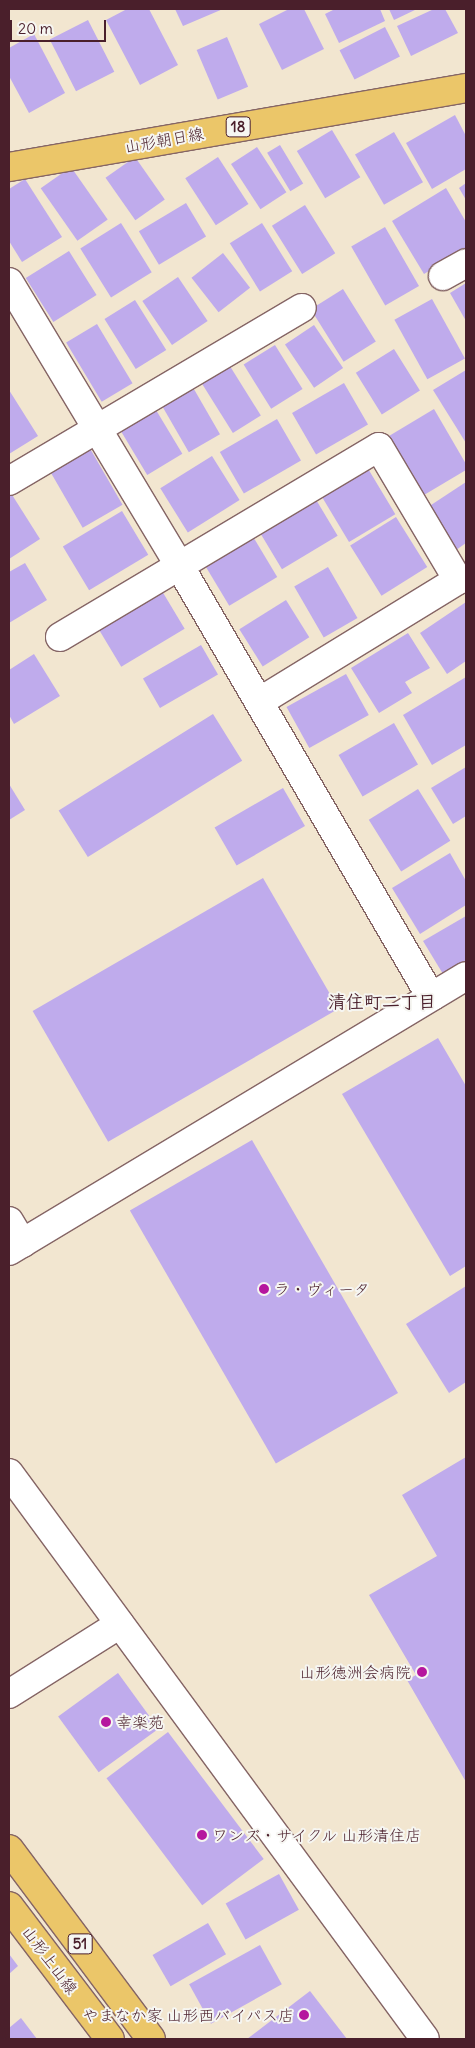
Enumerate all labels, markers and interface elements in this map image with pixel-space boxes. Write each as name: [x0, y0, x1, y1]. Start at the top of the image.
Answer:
scale bar: [12, 10, 109, 42]
text: 20 m: [18, 19, 53, 38]
road number: 18: [226, 114, 250, 140]
street label: 山形朝日線: [123, 124, 205, 156]
district label: 清住町二丁目: [328, 991, 436, 1013]
place label: ラ・ヴィータ: [274, 1279, 370, 1299]
marker: ラ・ヴィータ: [258, 1283, 270, 1295]
place label: 山形徳洲会病院: [299, 1662, 411, 1682]
marker: 山形徳洲会病院: [415, 1665, 429, 1679]
place label: 幸楽苑: [116, 1712, 164, 1732]
marker: 幸楽苑: [100, 1716, 112, 1728]
place label: ワンズ・サイクル 山形清住店: [212, 1825, 424, 1845]
marker: ワンズ・サイクル 山形清住店: [196, 1829, 208, 1841]
street label: 山形上山線: [18, 1922, 82, 1998]
road number: 51: [68, 1932, 92, 1956]
place label: やまなか家 山形西バイパス店: [82, 2005, 294, 2025]
marker: やまなか家 山形西バイパス店: [298, 2009, 310, 2021]

